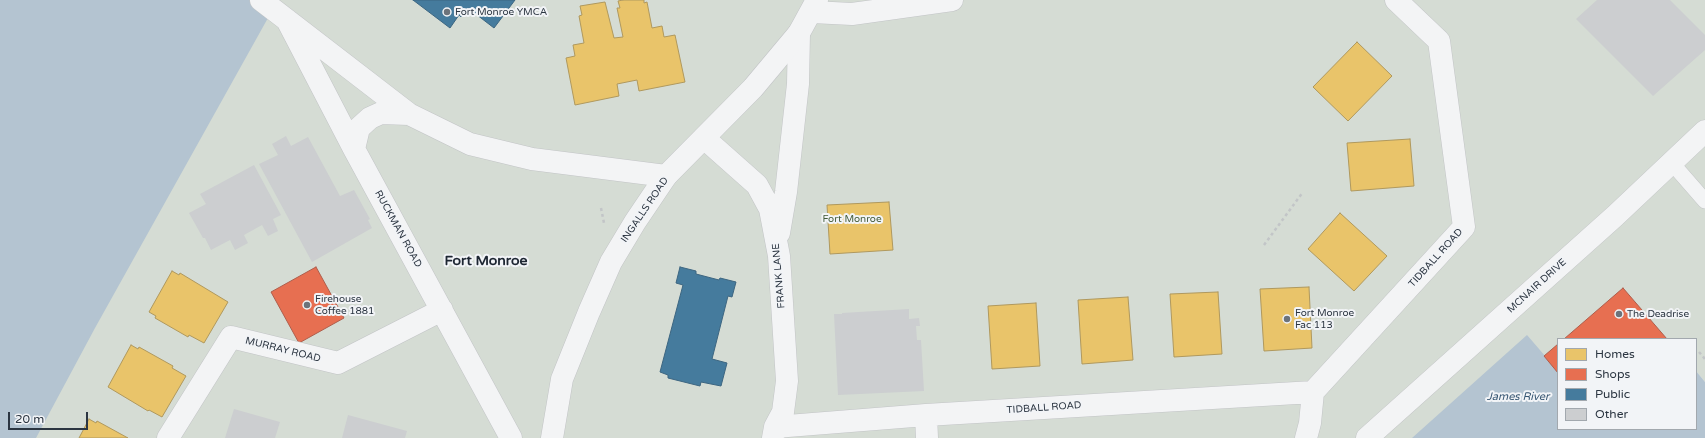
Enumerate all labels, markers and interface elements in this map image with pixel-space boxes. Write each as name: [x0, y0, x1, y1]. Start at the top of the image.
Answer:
place label: Fort Monroe YMCA: [455, 6, 547, 18]
marker: Fort Monroe YMCA: [442, 7, 452, 17]
street label: INGALLS ROAD: [619, 175, 671, 245]
street label: RUCKMAN ROAD: [372, 188, 424, 270]
park label: Fort Monroe: [822, 213, 882, 225]
street label: TIDBALL ROAD: [1406, 226, 1466, 290]
street label: FRANK LANE: [770, 243, 788, 309]
district label: Fort Monroe: [445, 253, 527, 269]
street label: MCNAIR DRIVE: [1505, 256, 1569, 316]
place label: Firehouse Coffee 1881: [315, 293, 374, 316]
marker: Firehouse Coffee 1881: [302, 300, 312, 310]
place label: Fort Monroe Fac 113: [1295, 307, 1354, 330]
place label: The Deadrise: [1627, 308, 1689, 320]
marker: The Deadrise: [1614, 309, 1624, 319]
marker: Fort Monroe Fac 113: [1282, 314, 1292, 324]
street label: MURRAY ROAD: [244, 335, 322, 365]
legend: [1557, 338, 1697, 430]
text: Homes: [1595, 347, 1635, 361]
text: Shops: [1595, 367, 1630, 381]
text: Public: [1595, 387, 1630, 401]
water label: James River: [1487, 390, 1549, 404]
street label: TIDBALL ROAD: [1006, 399, 1082, 417]
scale bar: [10, 404, 90, 430]
text: Other: [1595, 407, 1628, 421]
text: 20 m: [15, 412, 44, 426]

